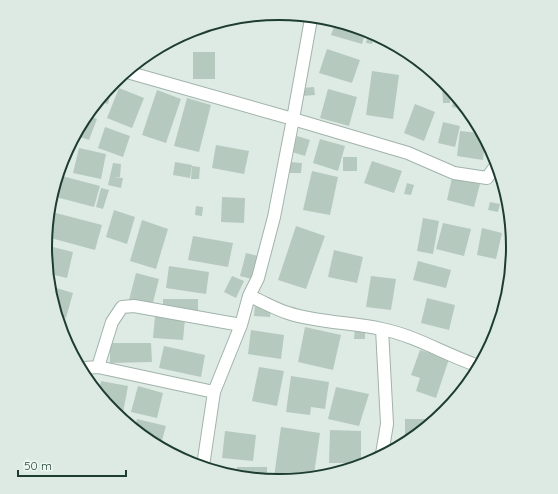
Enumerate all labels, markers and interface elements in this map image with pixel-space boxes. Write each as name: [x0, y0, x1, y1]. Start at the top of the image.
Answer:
scale bar: [18, 452, 126, 478]
text: 50 m: [24, 458, 52, 473]

